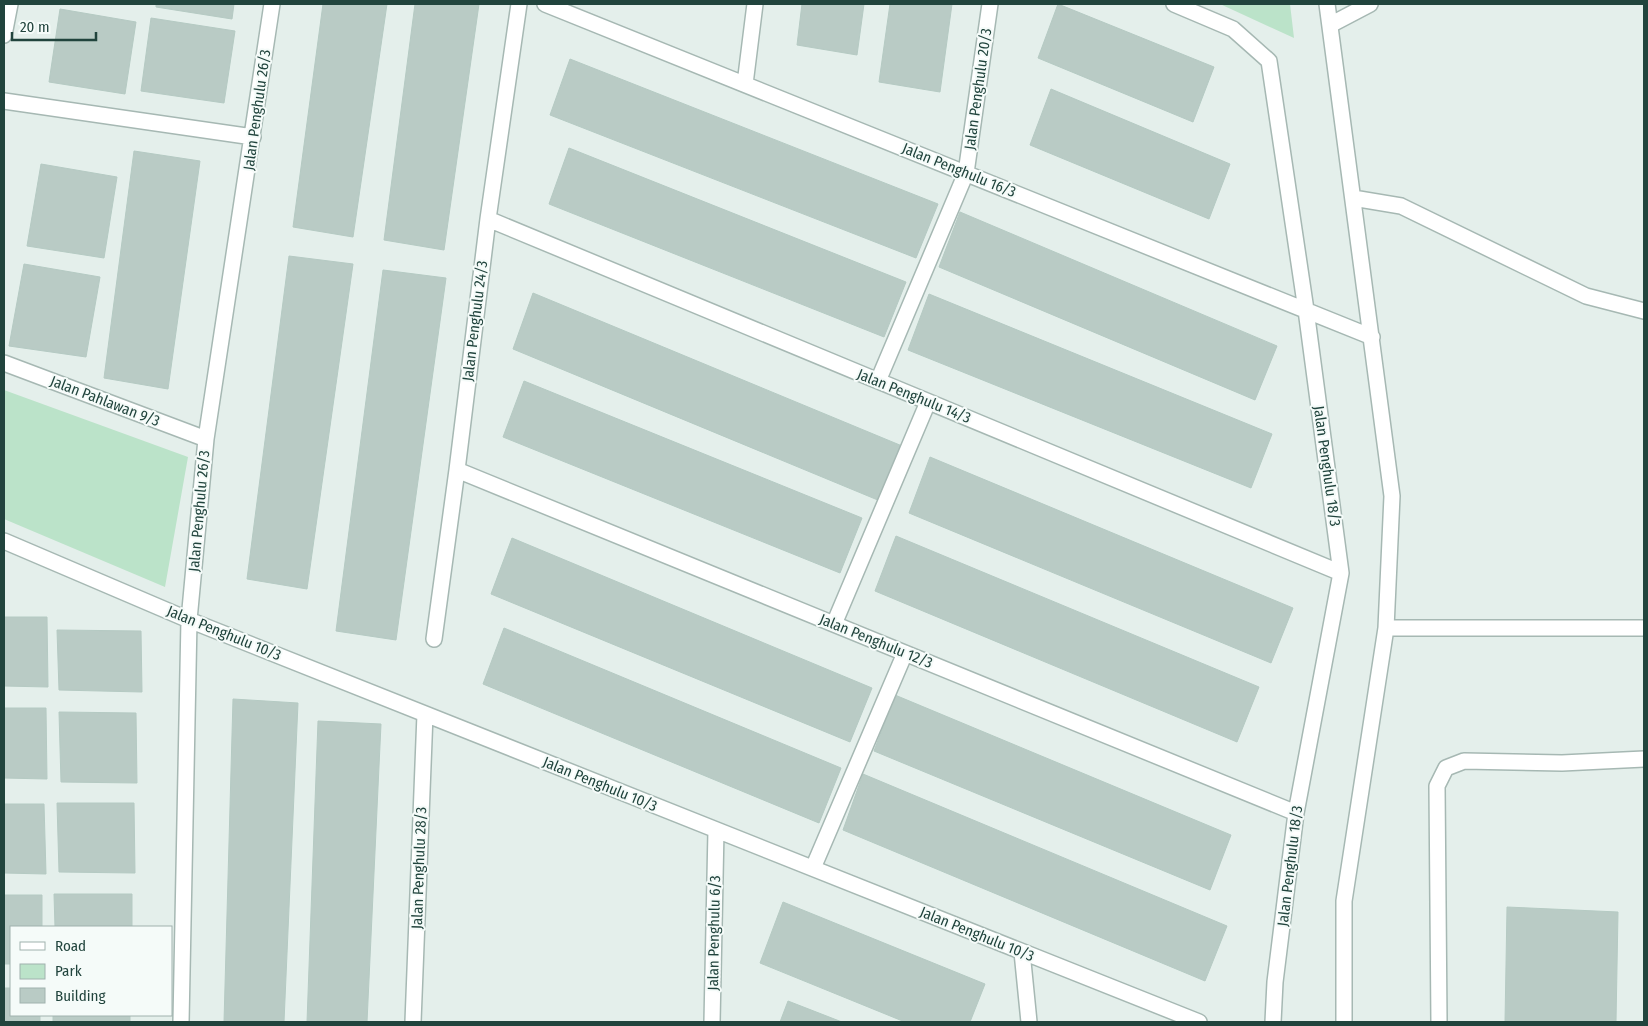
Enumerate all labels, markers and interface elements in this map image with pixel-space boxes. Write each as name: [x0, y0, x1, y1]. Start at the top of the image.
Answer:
scale bar: [12, 10, 96, 42]
text: 20 m: [20, 18, 50, 36]
street label: Jalan Penghulu 20/3: [961, 27, 995, 151]
street label: Jalan Penghulu 26/3: [240, 48, 274, 172]
street label: Jalan Penghulu 16/3: [899, 139, 1019, 201]
street label: Jalan Penghulu 24/3: [459, 259, 491, 382]
street label: Jalan Penghulu 14/3: [855, 365, 974, 427]
street label: Jalan Pahlawan 9/3: [48, 372, 163, 430]
street label: Jalan Penghulu 18/3: [1310, 405, 1344, 528]
street label: Jalan Penghulu 26/3: [185, 449, 213, 573]
street label: Jalan Penghulu 10/3: [164, 602, 284, 664]
street label: Jalan Penghulu 12/3: [817, 610, 935, 672]
street label: Jalan Penghulu 10/3: [540, 753, 660, 815]
street label: Jalan Penghulu 18/3: [1274, 804, 1306, 927]
street label: Jalan Penghulu 28/3: [408, 806, 430, 929]
street label: Jalan Penghulu 6/3: [704, 875, 724, 991]
street label: Jalan Penghulu 10/3: [917, 903, 1037, 965]
legend: [10, 926, 172, 1016]
text: Road: [55, 937, 86, 955]
text: Park: [55, 962, 82, 980]
text: Building: [55, 987, 106, 1005]

